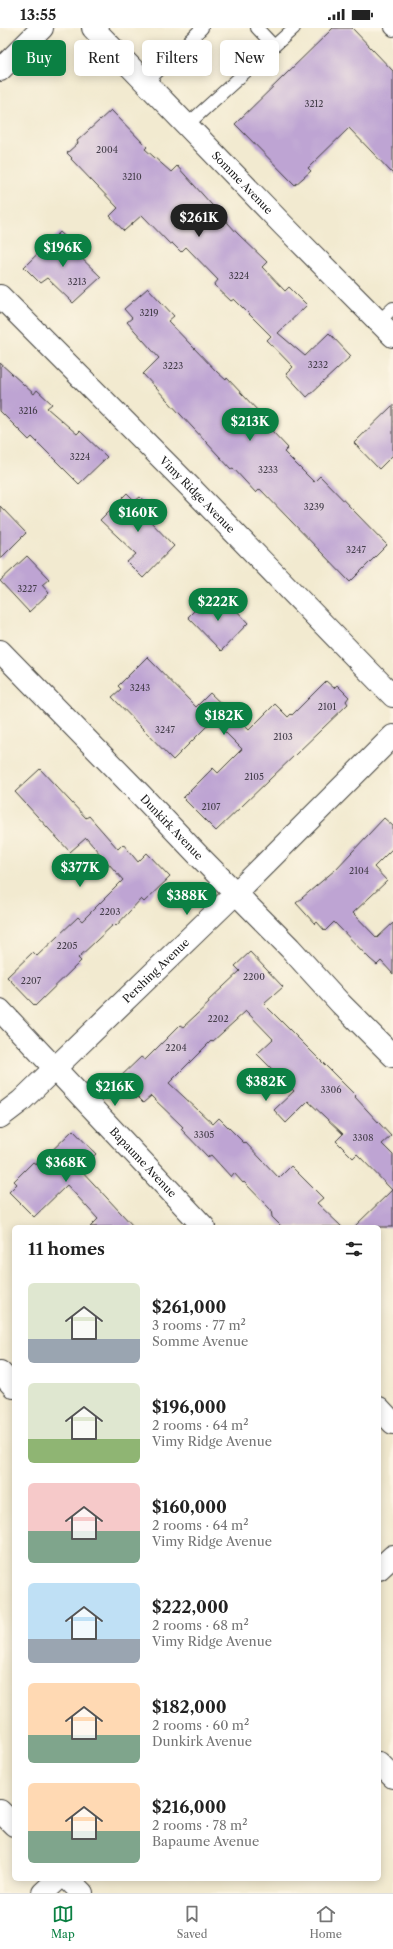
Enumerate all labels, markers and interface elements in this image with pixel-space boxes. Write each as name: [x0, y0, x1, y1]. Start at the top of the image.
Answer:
text: 13:55: [20, 5, 56, 24]
chip: Buy: [12, 40, 66, 76]
chip: Rent: [74, 40, 134, 76]
chip: Filters: [142, 40, 212, 76]
chip: New: [220, 40, 279, 76]
house number: 3212: [304, 98, 324, 109]
house number: 2004: [96, 144, 118, 155]
street label: Somme Avenue: [209, 148, 276, 217]
house number: 3210: [122, 171, 142, 182]
pin: $261K: [171, 204, 227, 238]
text: $261K: [180, 209, 218, 225]
pin: $196K: [35, 234, 91, 268]
text: $196K: [43, 239, 83, 255]
house number: 3224: [229, 270, 249, 281]
house number: 3213: [68, 276, 86, 287]
house number: 3219: [139, 307, 159, 318]
house number: 3232: [308, 359, 328, 370]
house number: 3223: [163, 360, 183, 371]
house number: 3216: [18, 405, 38, 416]
pin: $213K: [222, 408, 278, 442]
text: $213K: [231, 413, 269, 429]
house number: 3224: [70, 451, 90, 462]
street label: Vimy Ridge Avenue: [156, 453, 238, 536]
house number: 3233: [258, 464, 278, 475]
pin: $160K: [110, 499, 166, 533]
house number: 3239: [304, 501, 324, 512]
text: $160K: [118, 504, 158, 520]
house number: 3247: [346, 544, 366, 555]
house number: 3227: [17, 583, 37, 594]
pin: $222K: [190, 588, 246, 622]
text: $222K: [198, 593, 238, 609]
house number: 3243: [130, 682, 150, 693]
house number: 2101: [318, 701, 336, 712]
pin: $182K: [196, 702, 252, 736]
text: $182K: [204, 707, 244, 723]
house number: 3247: [155, 724, 175, 735]
house number: 2103: [273, 731, 293, 742]
house number: 2105: [244, 771, 264, 782]
street label: Dunkirk Avenue: [137, 792, 206, 863]
house number: 2107: [201, 801, 221, 812]
pin: $377K: [52, 854, 108, 888]
text: $377K: [61, 859, 99, 875]
house number: 2104: [349, 865, 369, 876]
pin: $388K: [159, 882, 215, 916]
text: $388K: [167, 887, 208, 903]
house number: 2203: [99, 906, 121, 917]
street label: Pershing Avenue: [120, 935, 192, 1006]
house number: 2205: [57, 940, 78, 951]
house number: 2200: [243, 971, 265, 982]
house number: 2207: [21, 975, 42, 986]
house number: 2202: [207, 1013, 229, 1024]
house number: 2204: [165, 1042, 187, 1053]
pin: $382K: [238, 1068, 294, 1102]
pin: $216K: [87, 1073, 143, 1107]
text: $382K: [246, 1073, 286, 1089]
text: $216K: [96, 1078, 134, 1094]
house number: 3306: [321, 1084, 341, 1095]
street label: Bapaume Avenue: [107, 1124, 179, 1200]
house number: 3305: [194, 1129, 214, 1140]
house number: 3308: [353, 1132, 373, 1143]
pin: $368K: [38, 1149, 94, 1183]
text: $368K: [46, 1154, 86, 1170]
icon: filters: [343, 1238, 365, 1260]
text: 11 homes: [28, 1239, 105, 1259]
text: $261,000: [152, 1297, 226, 1317]
icon: home: [60, 1299, 108, 1347]
text: 3 rooms · 77 m²: [152, 1317, 246, 1333]
text: Somme Avenue: [152, 1333, 248, 1349]
text: $196,000: [152, 1397, 226, 1417]
icon: home: [60, 1399, 108, 1447]
text: 2 rooms · 64 m²: [152, 1417, 249, 1433]
text: Vimy Ridge Avenue: [152, 1433, 272, 1449]
text: $160,000: [152, 1497, 227, 1517]
icon: home: [60, 1499, 108, 1547]
text: 2 rooms · 64 m²: [152, 1517, 249, 1533]
text: Vimy Ridge Avenue: [152, 1533, 272, 1549]
text: $222,000: [152, 1597, 229, 1617]
icon: home: [60, 1599, 108, 1647]
text: 2 rooms · 68 m²: [152, 1617, 249, 1633]
text: Vimy Ridge Avenue: [152, 1633, 272, 1649]
text: $182,000: [152, 1697, 227, 1717]
icon: home: [60, 1699, 108, 1747]
text: 2 rooms · 60 m²: [152, 1717, 249, 1733]
text: Dunkirk Avenue: [152, 1733, 252, 1749]
text: $216,000: [152, 1797, 226, 1817]
icon: home: [60, 1799, 108, 1847]
text: 2 rooms · 78 m²: [152, 1817, 248, 1833]
text: Bapaume Avenue: [152, 1833, 259, 1849]
tab: Map: [51, 1903, 75, 1941]
tab: Saved: [177, 1903, 207, 1941]
tab: Home: [310, 1903, 342, 1941]

